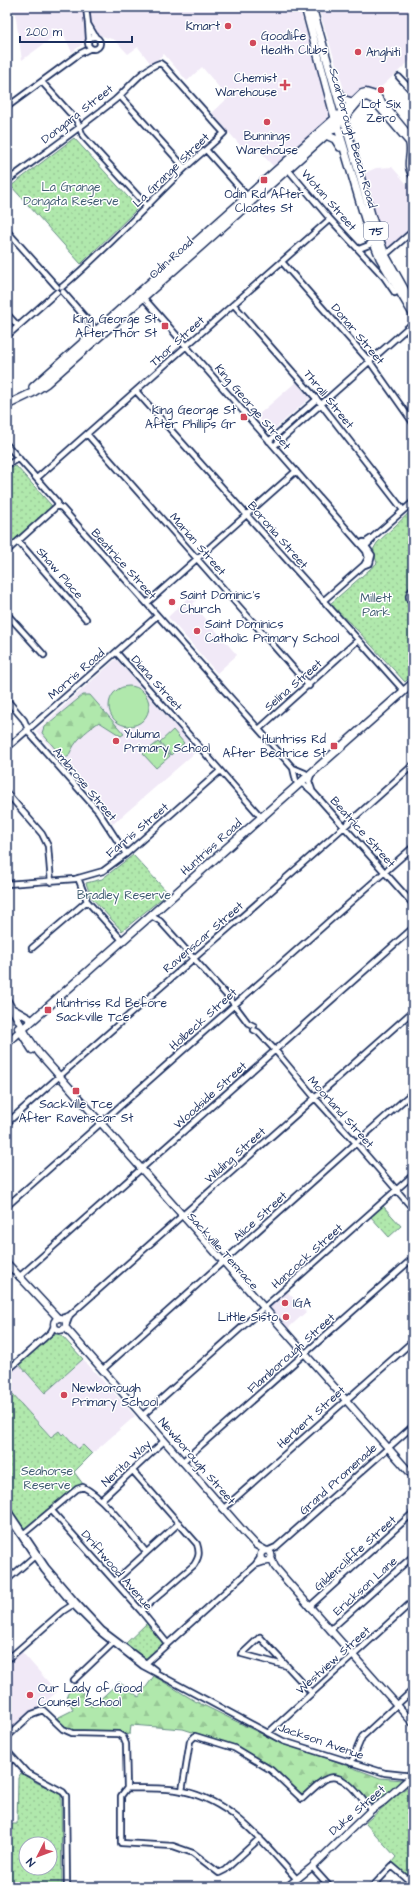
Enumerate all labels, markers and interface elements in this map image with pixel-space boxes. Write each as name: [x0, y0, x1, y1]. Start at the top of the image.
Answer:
scale bar: [20, 18, 132, 44]
place label: Kmart: [186, 18, 220, 35]
marker: Kmart: [223, 21, 233, 31]
text: 200 m: [26, 24, 63, 41]
place label: Goodlife Health Clubs: [261, 28, 328, 59]
marker: Goodlife Health Clubs: [248, 38, 258, 48]
place label: Anghiti: [366, 44, 400, 62]
marker: Anghiti: [353, 47, 363, 57]
street label: Scarborough Beach Road: [323, 66, 381, 210]
place label: Chemist Warehouse: [215, 70, 278, 101]
marker: Chemist Warehouse: [280, 80, 290, 90]
street label: Dongara Street: [38, 81, 118, 149]
marker: Lot Six Zero: [376, 85, 386, 95]
place label: Lot Six Zero: [361, 96, 401, 127]
marker: Bunnings Warehouse: [262, 117, 272, 127]
place label: Bunnings Warehouse: [236, 128, 298, 159]
street label: La Grange Street: [129, 129, 214, 212]
street label: Wotan Street: [297, 166, 360, 235]
marker: Odin Rd After Cloates St: [259, 175, 269, 185]
park label: La Grange Dongata Reserve: [23, 179, 119, 211]
place label: Odin Rd After Cloates St: [224, 186, 304, 217]
road number: 75: [364, 222, 388, 240]
street label: Odin Road: [145, 234, 197, 283]
street label: Donar Street: [327, 300, 388, 369]
place label: King George St After Thor St: [73, 311, 157, 342]
street label: Thor Street: [146, 312, 209, 371]
marker: King George St After Thor St: [160, 321, 170, 331]
street label: King George Street: [210, 361, 295, 455]
street label: Thrall Street: [299, 366, 358, 433]
place label: King George St After Phillips Gr: [145, 402, 236, 433]
marker: King George St After Phillips Gr: [239, 412, 249, 422]
street label: Boronia Street: [244, 498, 312, 573]
street label: Marian Street: [165, 509, 230, 580]
street label: Beatrice Street: [87, 525, 160, 604]
street label: Shaw Place: [32, 544, 87, 603]
place label: Saint Dominic's Church: [180, 587, 260, 618]
park label: Millett Park: [360, 590, 392, 621]
marker: Saint Dominic's Church: [167, 597, 177, 607]
place label: Saint Dominics Catholic Primary School: [205, 616, 340, 648]
marker: Saint Dominics Catholic Primary School: [192, 626, 202, 636]
street label: Morris Road: [44, 645, 108, 704]
street label: Diana Street: [127, 652, 186, 715]
street label: Selina Street: [261, 655, 326, 715]
place label: Yuluma Primary School: [124, 726, 210, 758]
place label: Huntriss Rd After Beatrice St: [223, 731, 326, 762]
marker: Yuluma Primary School: [111, 736, 121, 746]
marker: Huntriss Rd After Beatrice St: [329, 741, 339, 751]
street label: Ambrose Street: [49, 744, 121, 825]
street label: Beatrice Street: [326, 793, 399, 872]
street label: Farris Street: [102, 799, 173, 862]
street label: Huntriss Road: [177, 815, 246, 879]
park label: Bradley Reserve: [77, 887, 172, 905]
street label: Ravenscar Street: [159, 898, 247, 977]
street label: Holbeck Street: [166, 984, 241, 1054]
place label: Huntriss Rd Before Sackville Tce: [56, 995, 168, 1026]
marker: Huntriss Rd Before Sackville Tce: [43, 1005, 53, 1015]
street label: Woodside Street: [170, 1058, 251, 1133]
street label: Moorland Street: [304, 1072, 378, 1152]
marker: Sackville Tce After Ravenscar St: [71, 1086, 81, 1096]
place label: Sackville Tce After Ravenscar St: [19, 1096, 133, 1127]
street label: Wilding Street: [201, 1123, 270, 1188]
street label: Alice Street: [230, 1187, 291, 1245]
street label: Sackville Terrace: [183, 1209, 263, 1294]
street label: Hancock Street: [268, 1220, 347, 1293]
place label: IGA: [293, 1295, 311, 1312]
marker: IGA: [280, 1298, 290, 1308]
place label: Little Sisto: [218, 1309, 278, 1326]
street label: Flamborough Street: [244, 1309, 340, 1398]
marker: Little Sisto: [281, 1312, 291, 1322]
place label: Newborough Primary School: [72, 1380, 158, 1412]
street label: Herbert Street: [273, 1382, 349, 1453]
marker: Newborough Primary School: [59, 1390, 69, 1400]
street label: Newborough Street: [153, 1414, 239, 1509]
street label: Nerita Way: [98, 1436, 156, 1492]
street label: Grand Promenade: [296, 1439, 381, 1519]
park label: Seahorse Reserve: [21, 1463, 74, 1494]
street label: Gildercliffe Street: [311, 1512, 400, 1595]
street label: Driftwood Avenue: [77, 1527, 157, 1615]
street label: Erickson Lane: [330, 1553, 401, 1620]
street label: Westview Street: [292, 1622, 374, 1698]
place label: Our Lady of Good Counsel School: [38, 1680, 142, 1711]
marker: Our Lady of Good Counsel School: [25, 1690, 35, 1700]
street label: Jackson Avenue: [276, 1719, 367, 1764]
street label: Duke Street: [326, 1781, 389, 1840]
north arrow: [18, 1836, 58, 1876]
text: N: [23, 1855, 39, 1870]

